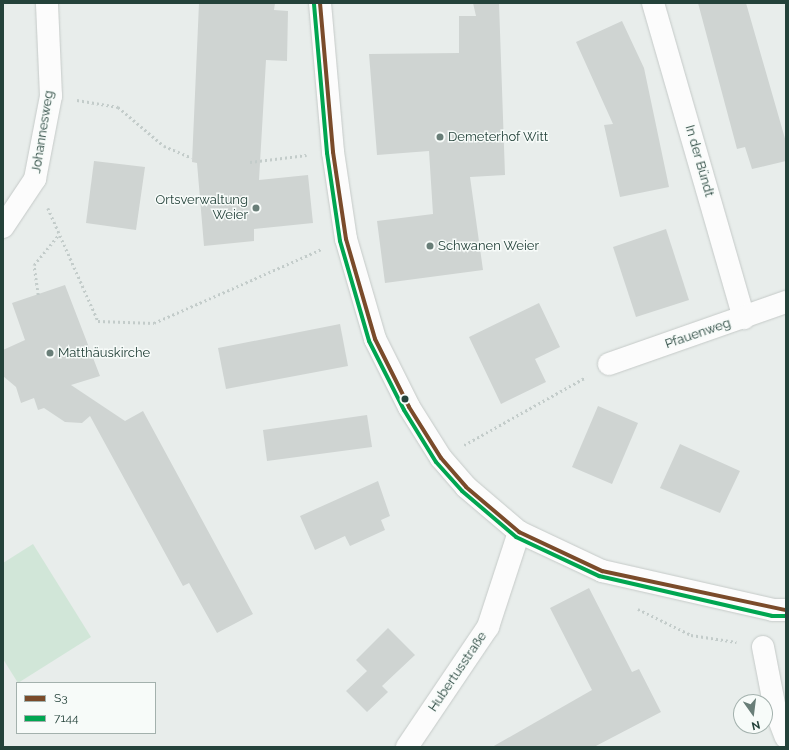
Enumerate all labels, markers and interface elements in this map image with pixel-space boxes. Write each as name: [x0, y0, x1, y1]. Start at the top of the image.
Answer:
street label: Johannesweg: [29, 90, 57, 174]
street label: In der Bündt: [681, 123, 717, 199]
place label: Demeterhof Witt: [448, 129, 549, 145]
marker: Demeterhof Witt: [435, 132, 445, 142]
place label: Ortsverwaltung Weier: [156, 193, 248, 224]
marker: Ortsverwaltung Weier: [251, 203, 261, 213]
place label: Schwanen Weier: [438, 238, 539, 254]
marker: Schwanen Weier: [425, 241, 435, 251]
street label: Pfauenweg: [663, 316, 733, 352]
place label: Matthäuskirche: [58, 345, 150, 361]
marker: Matthäuskirche: [45, 348, 55, 358]
unlabelled marker: [400, 394, 410, 404]
street label: Hubertusstraße: [426, 629, 490, 715]
legend: [16, 682, 156, 734]
text: S3: [54, 691, 68, 705]
north arrow: [733, 694, 773, 734]
text: 7144: [54, 711, 79, 725]
text: N: [750, 718, 761, 732]

